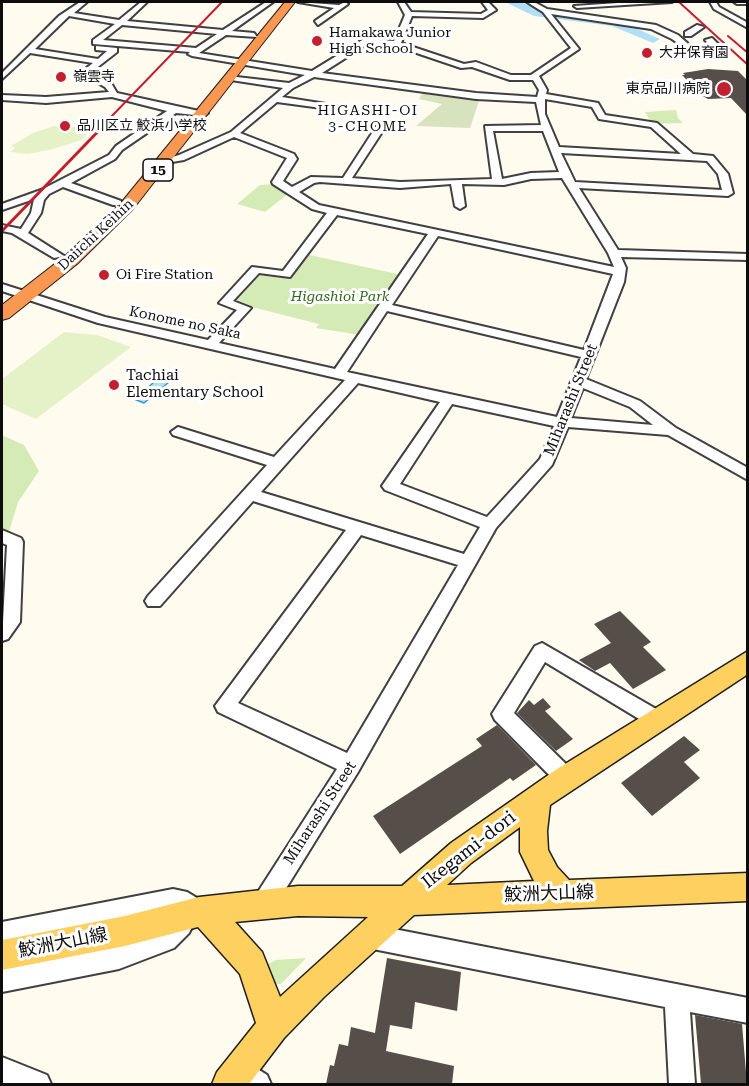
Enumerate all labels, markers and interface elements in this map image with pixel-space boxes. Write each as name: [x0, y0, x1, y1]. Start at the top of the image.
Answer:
place label: Hamakawa Junior High School: [329, 25, 451, 57]
marker: Hamakawa Junior High School: [310, 34, 324, 48]
place label: 大井保育園: [659, 45, 729, 61]
marker: 大井保育園: [640, 46, 654, 60]
place label: 嶺雲寺: [73, 69, 115, 85]
marker: 嶺雲寺: [54, 70, 68, 84]
marker: 東京品川病院: [715, 80, 733, 98]
place label: 東京品川病院: [626, 81, 710, 97]
district label: HIGASHI-OI 3-CHOME: [317, 103, 419, 136]
place label: 品川区立 鮫浜小学校: [77, 118, 207, 134]
marker: 品川区立 鮫浜小学校: [58, 119, 72, 133]
road number: 15: [143, 159, 173, 181]
street label: Daiichi Keihin: [55, 196, 137, 274]
place label: Oi Fire Station: [116, 267, 213, 283]
marker: Oi Fire Station: [97, 268, 111, 282]
park label: Higashioi Park: [291, 289, 389, 305]
street label: Konome no Saka: [128, 303, 242, 343]
street label: Miharashi Street: [540, 341, 602, 459]
place label: Tachiai Elementary School: [126, 367, 264, 402]
marker: Tachiai Elementary School: [107, 378, 121, 392]
street label: Miharashi Street: [280, 758, 360, 868]
street label: Ikegami-dori: [418, 807, 520, 893]
street label: 鮫洲大山線: [504, 882, 594, 906]
street label: 鮫洲大山線: [17, 924, 109, 962]

